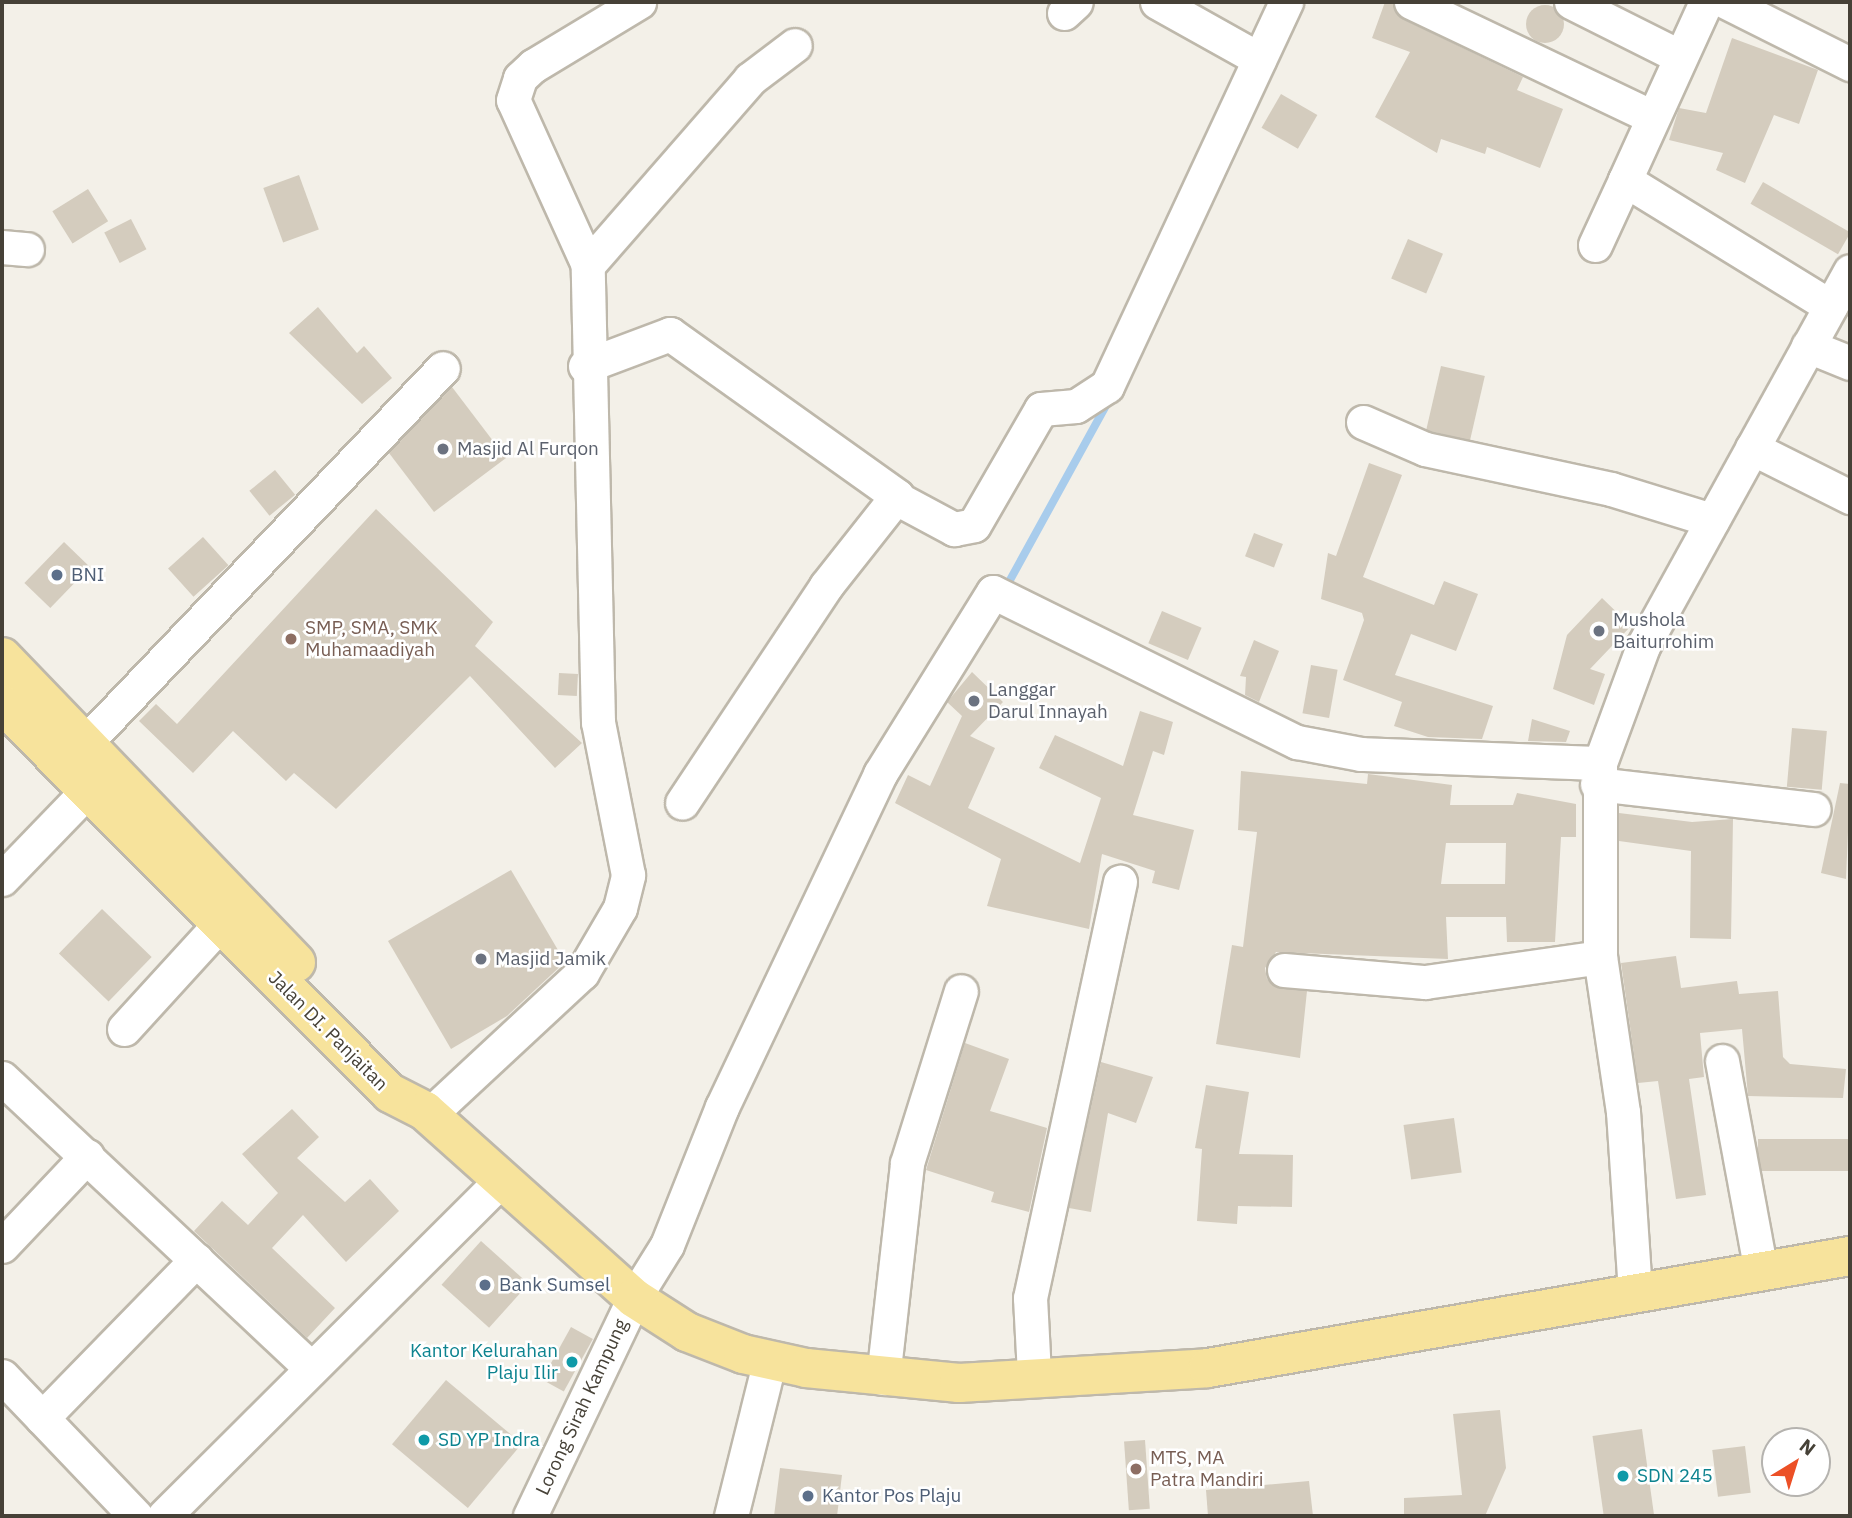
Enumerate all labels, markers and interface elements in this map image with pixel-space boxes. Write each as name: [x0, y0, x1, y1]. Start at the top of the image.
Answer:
place label: Masjid Al Furqon: [457, 438, 599, 460]
marker: Masjid Al Furqon: [435, 441, 451, 457]
place label: BNI: [71, 564, 104, 586]
marker: BNI: [49, 567, 65, 583]
place label: Mushola Baiturrohim: [1613, 609, 1714, 653]
place label: SMP, SMA, SMK Muhamaadiyah: [305, 617, 438, 661]
marker: Mushola Baiturrohim: [1591, 623, 1607, 639]
marker: SMP, SMA, SMK Muhamaadiyah: [283, 631, 299, 647]
place label: Langgar Darul Innayah: [988, 679, 1108, 723]
marker: Langgar Darul Innayah: [966, 693, 982, 709]
place label: Masjid Jamik: [495, 948, 606, 970]
marker: Masjid Jamik: [473, 951, 489, 967]
street label: Jalan DI. Panjaitan: [263, 966, 393, 1096]
place label: Bank Sumsel: [499, 1274, 610, 1296]
marker: Bank Sumsel: [477, 1277, 493, 1293]
street label: Lorong Sirah Kampung: [531, 1315, 633, 1499]
place label: Kantor Kelurahan Plaju Ilir: [410, 1340, 558, 1384]
marker: Kantor Kelurahan Plaju Ilir: [564, 1354, 580, 1370]
north arrow: [1761, 1427, 1831, 1497]
place label: SD YP Indra: [438, 1429, 540, 1451]
marker: SD YP Indra: [416, 1432, 432, 1448]
text: N: [1795, 1433, 1821, 1461]
place label: MTS, MA Patra Mandiri: [1150, 1447, 1264, 1491]
marker: MTS, MA Patra Mandiri: [1128, 1461, 1144, 1477]
place label: SDN 245: [1637, 1465, 1713, 1487]
marker: SDN 245: [1615, 1468, 1631, 1484]
place label: Kantor Pos Plaju: [822, 1485, 961, 1507]
marker: Kantor Pos Plaju: [800, 1488, 816, 1504]

